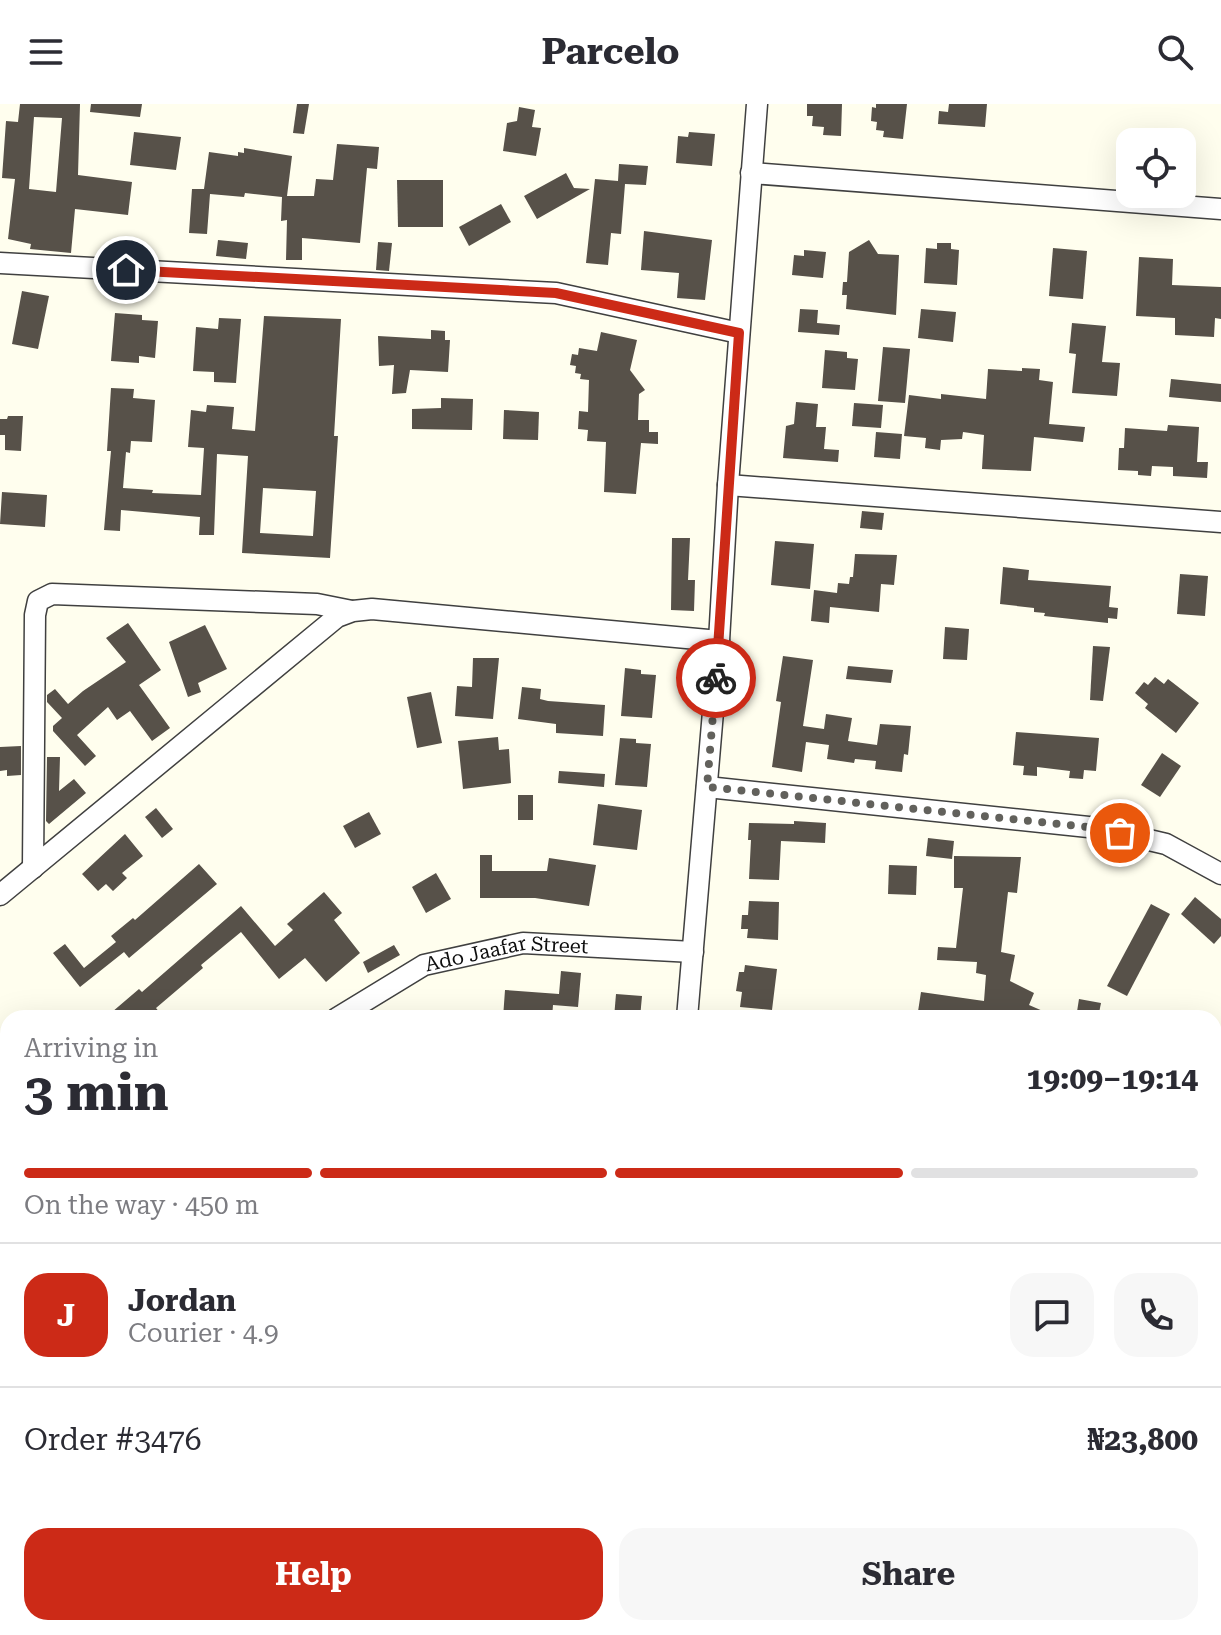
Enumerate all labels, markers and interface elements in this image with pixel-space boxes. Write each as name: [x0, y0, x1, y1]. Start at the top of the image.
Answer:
icon: menu: [24, 30, 68, 74]
icon: search: [1153, 30, 1197, 74]
text: Parcelo: [541, 31, 680, 73]
map controls: [1116, 128, 1196, 208]
button: locate: [1116, 128, 1196, 208]
pin: [92, 236, 160, 304]
icon: home: [104, 248, 148, 292]
courier: [676, 638, 756, 718]
icon: bike: [694, 656, 738, 700]
pin: [1086, 799, 1154, 867]
icon: bag: [1098, 811, 1142, 855]
street label: Ado Jaafar Street: [423, 931, 590, 976]
text: Arriving in: [24, 1033, 158, 1063]
text: 19:09–19:14: [1026, 1061, 1198, 1096]
text: 3 min: [24, 1062, 169, 1123]
text: On the way · 450 m: [24, 1190, 259, 1220]
button: chat: [1010, 1273, 1094, 1357]
button: phone: [1114, 1273, 1198, 1357]
text: Jordan: [128, 1283, 236, 1318]
text: J: [57, 1298, 75, 1333]
text: Courier · 4.9: [128, 1318, 278, 1348]
text: Order #3476: [24, 1422, 202, 1457]
text: ₦23,800: [1088, 1422, 1198, 1457]
button: Help: [24, 1528, 603, 1620]
button: Share: [619, 1528, 1198, 1620]

